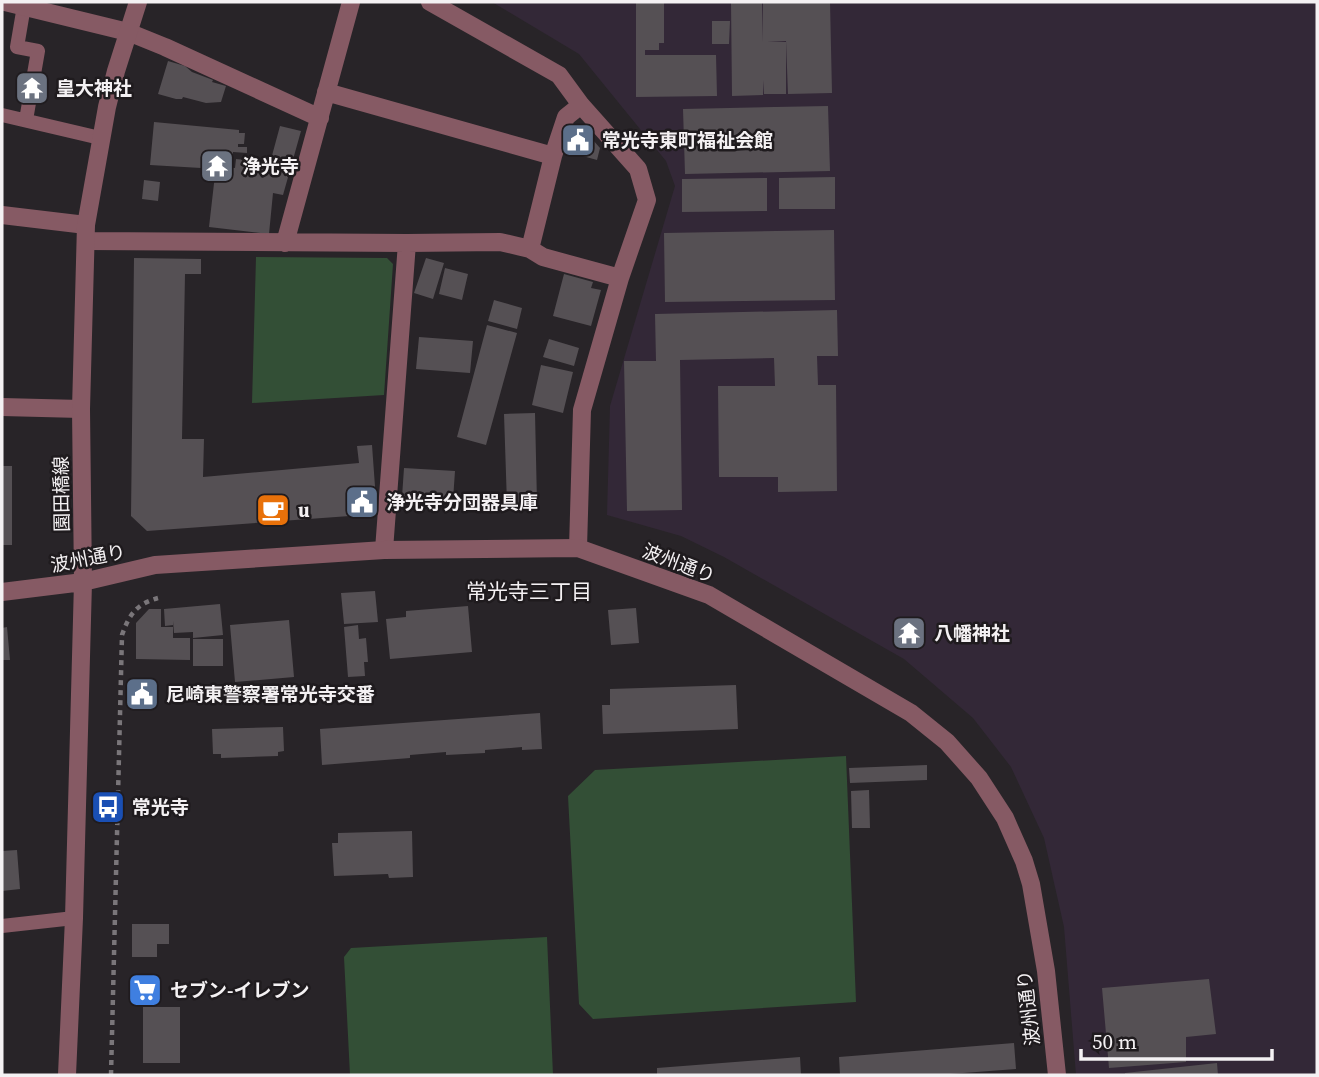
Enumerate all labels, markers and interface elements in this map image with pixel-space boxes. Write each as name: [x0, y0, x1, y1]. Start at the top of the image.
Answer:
temple icon: 皇大神社: [13, 69, 51, 107]
place label: 皇大神社: [56, 75, 132, 101]
public building icon: 常光寺東町福祉会館: [559, 121, 597, 159]
place label: 常光寺東町福祉会館: [602, 127, 773, 153]
temple icon: 浄光寺: [198, 147, 236, 185]
place label: 浄光寺: [242, 153, 299, 179]
street label: 園田橋線: [47, 456, 75, 532]
public building icon: 浄光寺分団器具庫: [343, 483, 381, 521]
place label: 浄光寺分団器具庫: [386, 489, 538, 515]
cafe icon: u: [254, 491, 292, 529]
place label: u: [298, 497, 310, 523]
street label: 波州通り: [639, 537, 719, 589]
street label: 波州通り: [48, 538, 128, 578]
district label: 常光寺三丁目: [466, 577, 592, 606]
temple icon: 八幡神社: [890, 614, 928, 652]
place label: 八幡神社: [934, 620, 1010, 646]
public building icon: 尼崎東警察署常光寺交番: [123, 675, 161, 713]
place label: 尼崎東警察署常光寺交番: [166, 681, 375, 707]
bus stop icon: 常光寺: [89, 788, 127, 826]
place label: 常光寺: [132, 794, 189, 820]
street label: 波州通り: [1010, 969, 1046, 1047]
supermarket icon: セブン-イレブン: [126, 971, 164, 1009]
place label: セブン-イレブン: [170, 977, 309, 1003]
scale bar: [1081, 1018, 1272, 1062]
text: 50 m: [1092, 1027, 1137, 1056]

